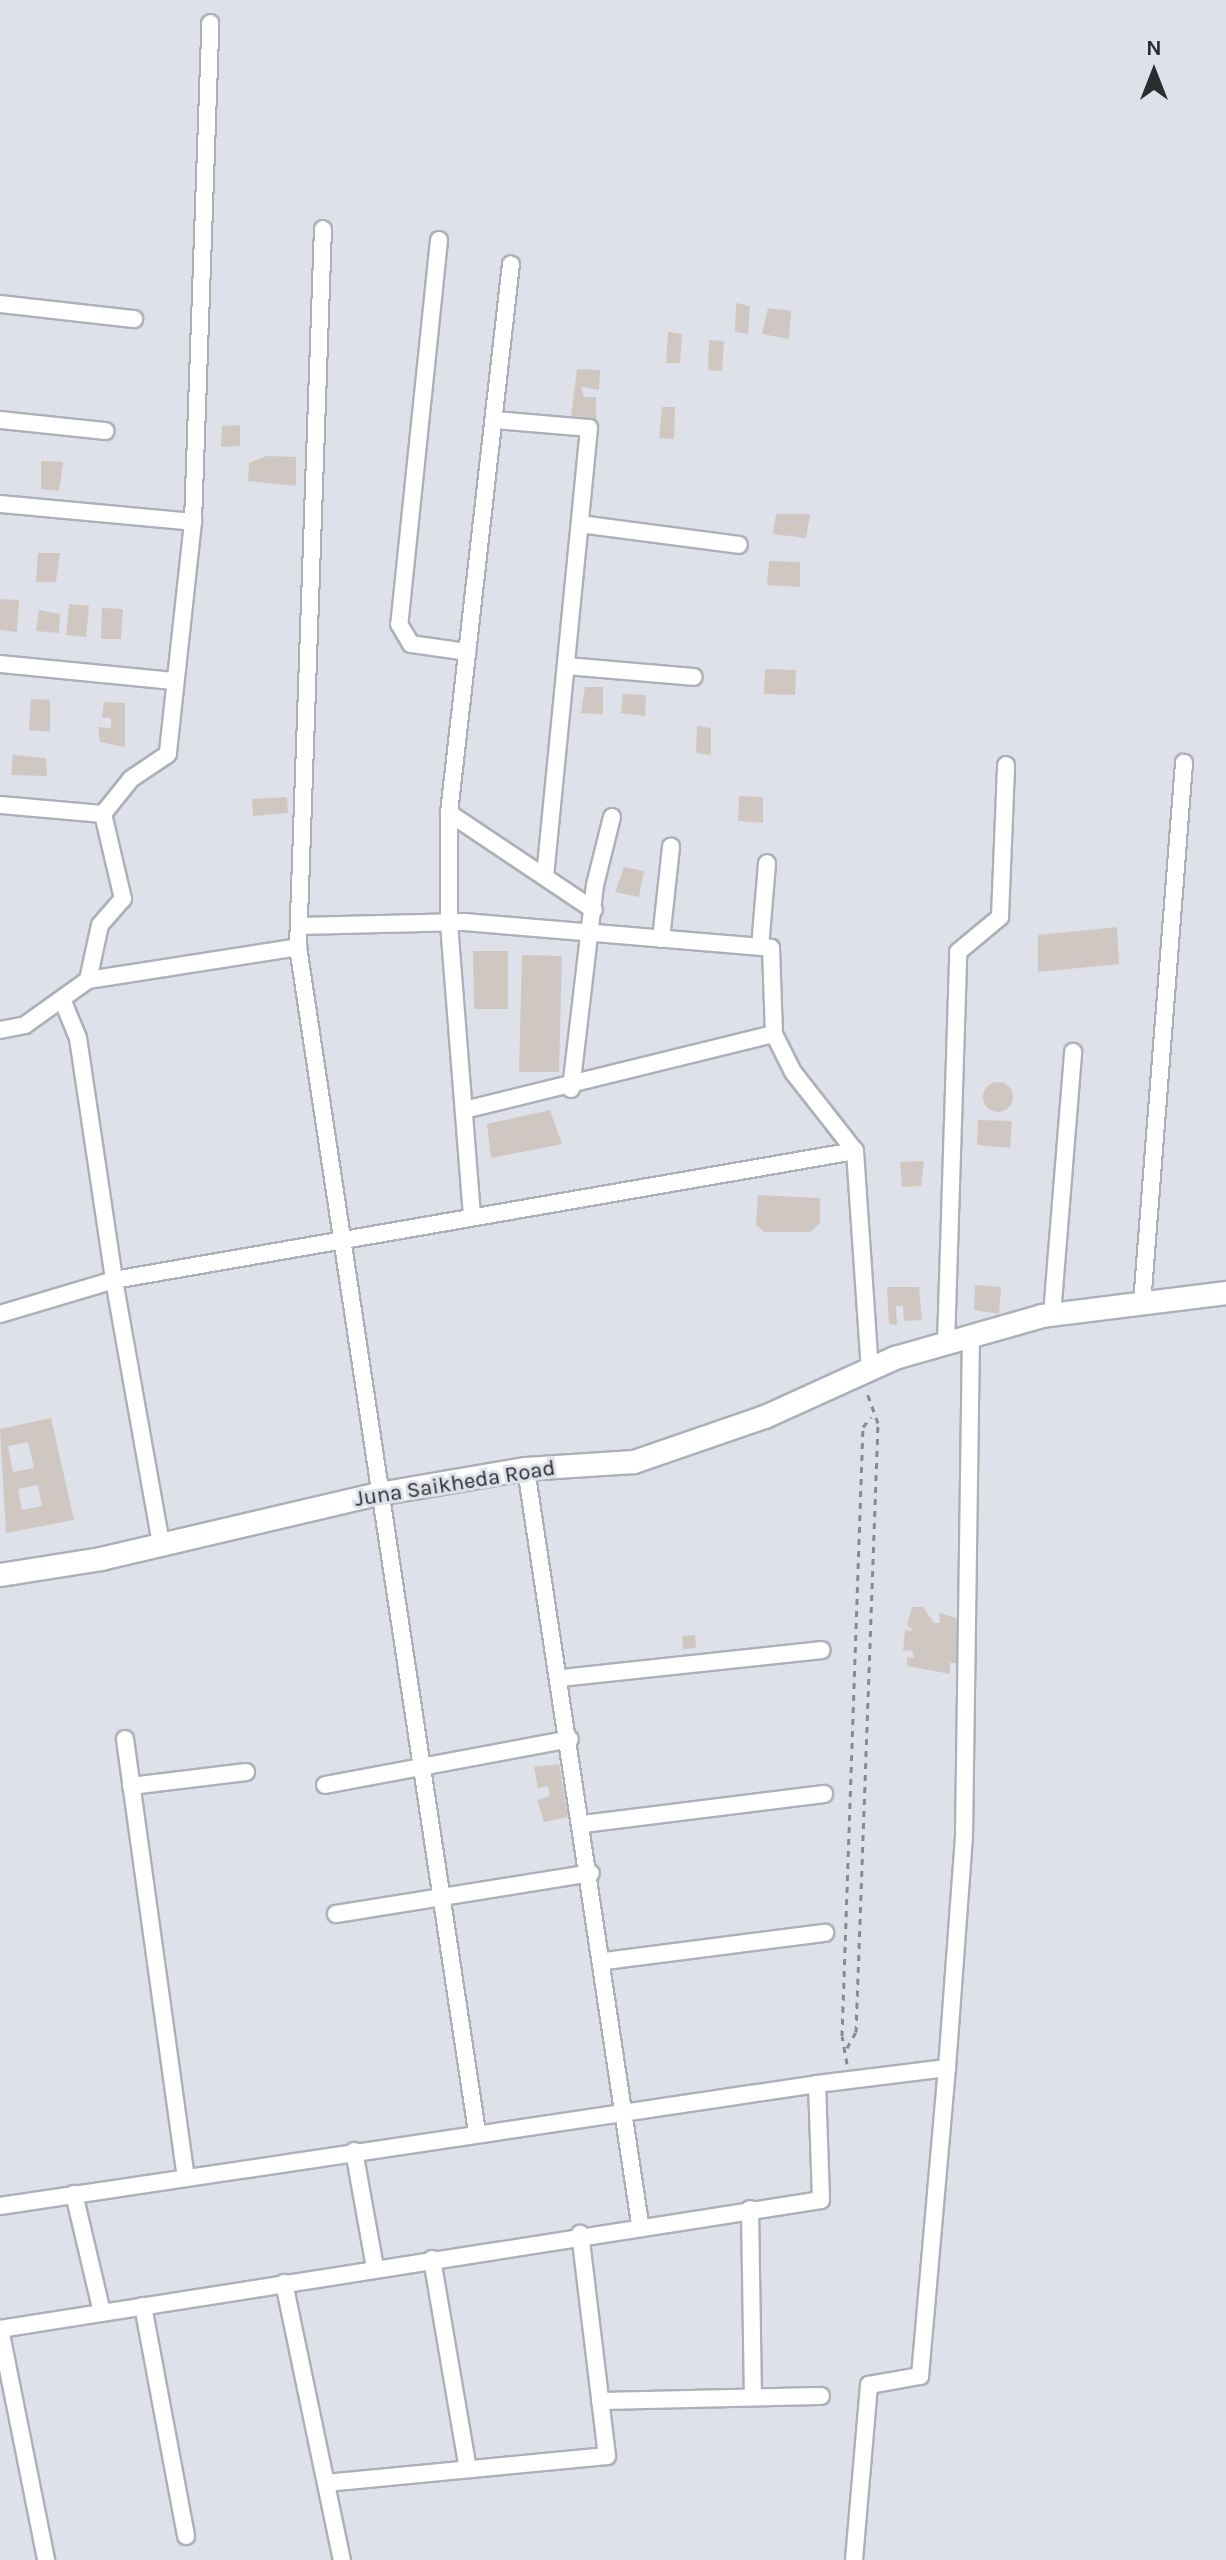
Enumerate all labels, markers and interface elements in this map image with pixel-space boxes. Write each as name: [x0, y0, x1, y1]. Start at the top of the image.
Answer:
north arrow: [1114, 32, 1194, 112]
text: N: [1146, 35, 1162, 61]
street label: Juna Saikheda Road: [353, 1455, 557, 1513]

